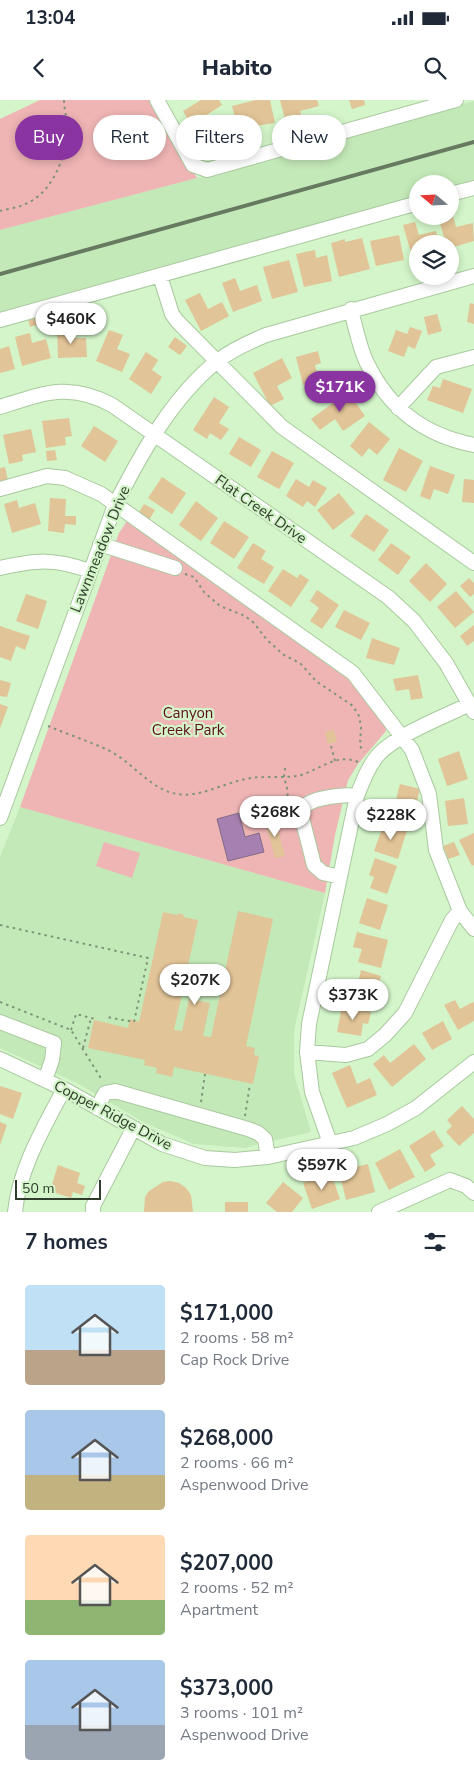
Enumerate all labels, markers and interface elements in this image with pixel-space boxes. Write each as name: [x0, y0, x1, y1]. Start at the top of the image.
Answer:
text: 13:04: [25, 5, 75, 31]
text: Habito: [202, 53, 272, 83]
icon: back: [25, 54, 53, 82]
icon: search: [421, 54, 449, 82]
chip: Buy: [15, 115, 83, 160]
chip: Rent: [93, 115, 166, 160]
chip: Filters: [176, 115, 262, 160]
chip: New: [272, 115, 346, 160]
north arrow: [409, 175, 459, 225]
map controls: [409, 175, 459, 285]
button: layers: [409, 235, 459, 285]
pin: $460K: [36, 302, 106, 345]
text: $460K: [46, 308, 96, 330]
pin: $171K: [305, 370, 375, 413]
text: $171K: [315, 376, 365, 398]
street label: Flat Creek Drive: [211, 470, 311, 548]
street label: Lawnmeadow Drive: [65, 483, 135, 615]
park label: Canyon Creek Park: [152, 703, 225, 740]
pin: $268K: [240, 796, 310, 838]
pin: $228K: [356, 798, 426, 841]
text: $268K: [250, 801, 300, 823]
text: $228K: [366, 804, 416, 826]
pin: $207K: [160, 964, 230, 1006]
text: $207K: [170, 969, 220, 991]
pin: $373K: [318, 978, 388, 1021]
text: $373K: [328, 984, 378, 1006]
street label: Copper Ridge Drive: [50, 1075, 176, 1155]
pin: $597K: [287, 1148, 357, 1191]
text: $597K: [297, 1154, 347, 1176]
scale bar: [15, 1177, 101, 1200]
text: 50 m: [22, 1179, 54, 1198]
text: 7 homes: [25, 1228, 108, 1256]
icon: filters: [421, 1228, 449, 1256]
text: $171,000: [180, 1299, 273, 1327]
icon: home: [65, 1305, 125, 1365]
text: 2 rooms · 58 m²: [180, 1327, 293, 1349]
text: Cap Rock Drive: [180, 1349, 289, 1371]
text: $268,000: [180, 1424, 273, 1452]
icon: home: [65, 1430, 125, 1490]
text: 2 rooms · 66 m²: [180, 1452, 293, 1474]
text: Aspenwood Drive: [180, 1474, 309, 1496]
text: $207,000: [180, 1549, 273, 1577]
icon: home: [65, 1555, 125, 1615]
text: 2 rooms · 52 m²: [180, 1577, 293, 1599]
text: Apartment: [180, 1599, 258, 1621]
text: $373,000: [180, 1674, 273, 1702]
icon: home: [65, 1680, 125, 1740]
text: 3 rooms · 101 m²: [180, 1702, 303, 1724]
text: Aspenwood Drive: [180, 1724, 309, 1746]

